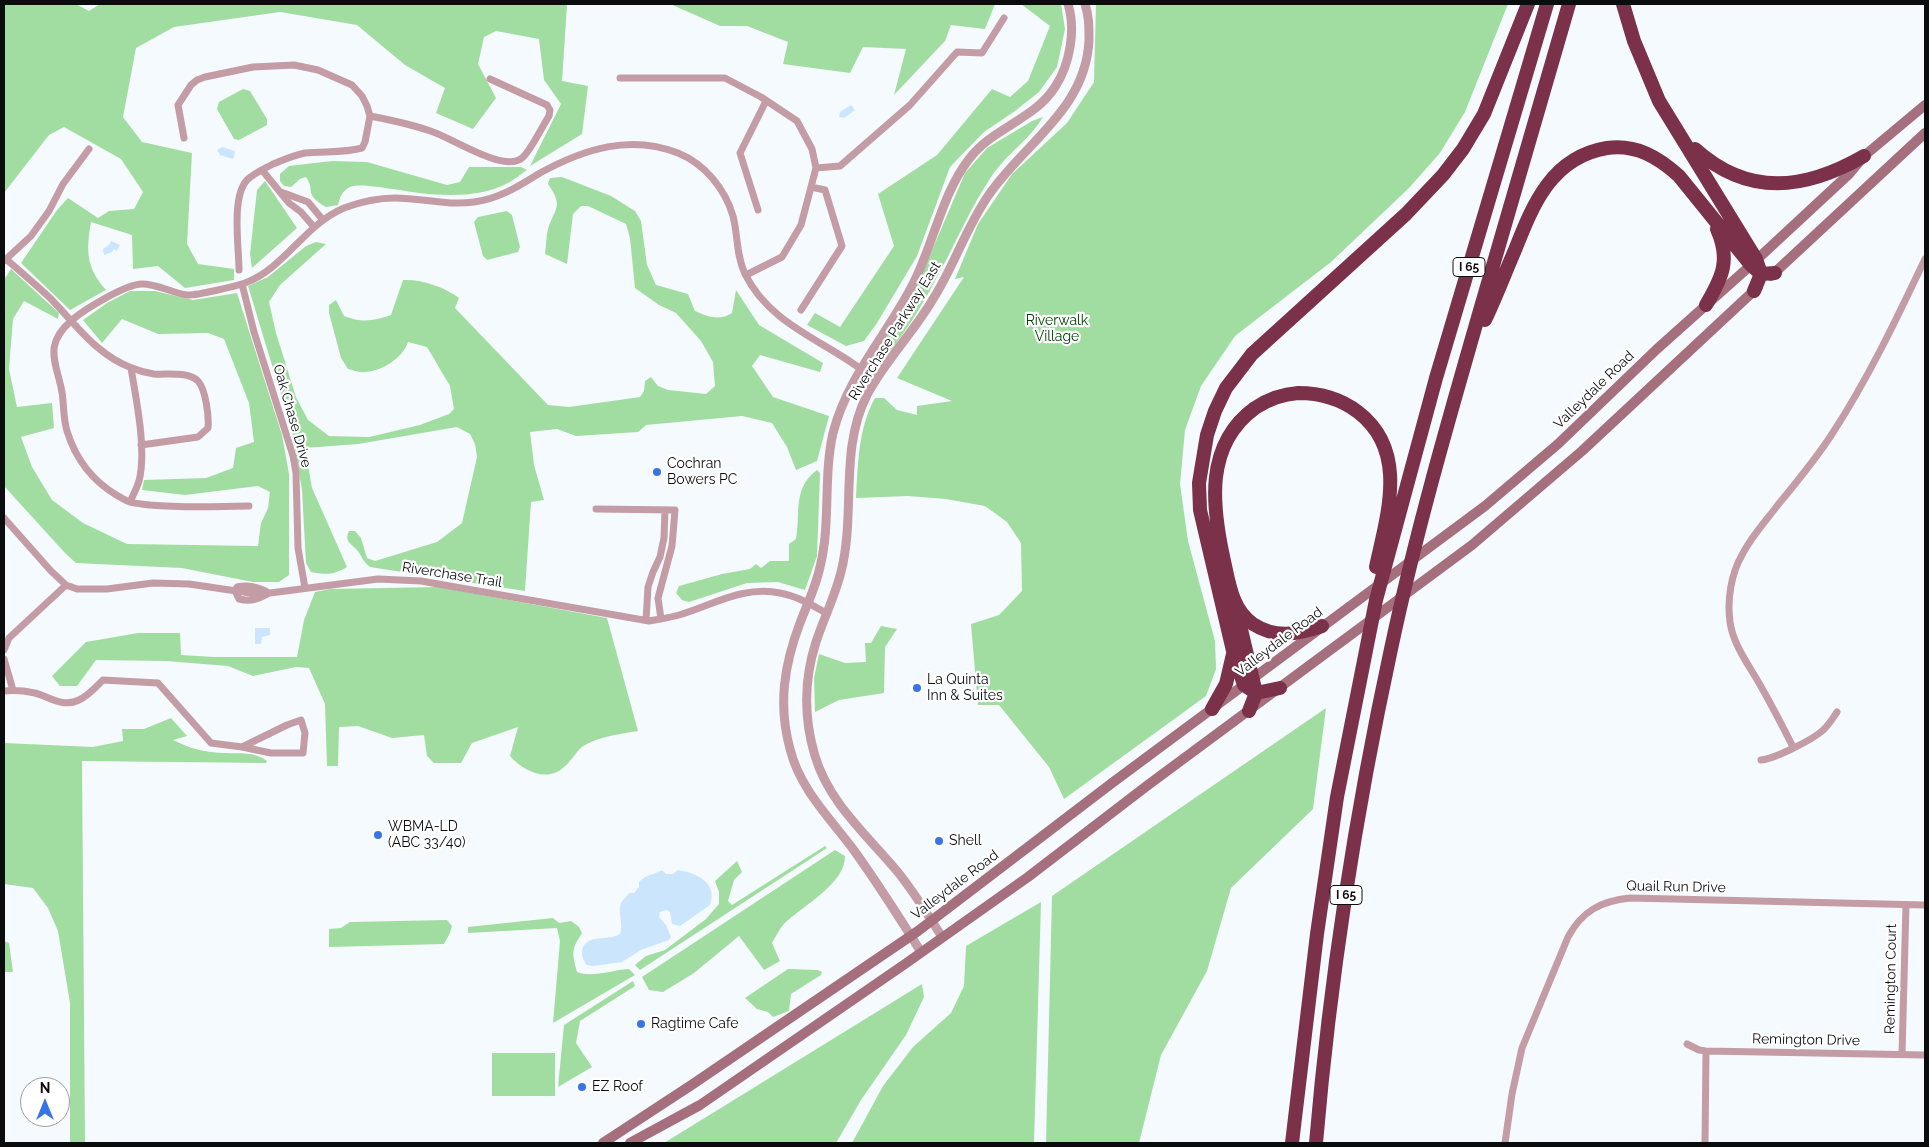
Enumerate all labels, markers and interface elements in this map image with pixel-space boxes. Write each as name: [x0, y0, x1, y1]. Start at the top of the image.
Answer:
road number: I 65: [1453, 258, 1485, 276]
street label: Riverchase Parkway East: [845, 259, 945, 403]
park label: Riverwalk Village: [1026, 313, 1088, 346]
street label: Valleydale Road: [1550, 348, 1638, 432]
street label: Oak Chase Drive: [269, 363, 315, 469]
place label: Cochran Bowers PC: [667, 456, 737, 488]
marker: Cochran Bowers PC: [651, 466, 663, 478]
street label: Riverchase Trail: [401, 559, 503, 591]
street label: Valleydale Road: [1232, 604, 1326, 680]
place label: La Quinta Inn & Suites: [927, 672, 1003, 704]
marker: La Quinta Inn & Suites: [911, 682, 923, 694]
place label: WBMA-LD (ABC 33/40): [388, 819, 466, 852]
marker: WBMA-LD (ABC 33/40): [372, 829, 384, 841]
place label: Shell: [949, 833, 981, 849]
marker: Shell: [933, 835, 945, 847]
street label: Valleydale Road: [908, 847, 1002, 923]
street label: Quail Run Drive: [1626, 878, 1726, 896]
road number: I 65: [1330, 886, 1362, 904]
street label: Remington Court: [1882, 924, 1900, 1034]
place label: Ragtime Cafe: [651, 1016, 739, 1032]
marker: Ragtime Cafe: [635, 1018, 647, 1030]
street label: Remington Drive: [1752, 1031, 1860, 1049]
north arrow: [20, 1077, 70, 1127]
place label: EZ Roof: [592, 1079, 643, 1095]
text: N: [40, 1080, 50, 1096]
marker: EZ Roof: [576, 1081, 588, 1093]

